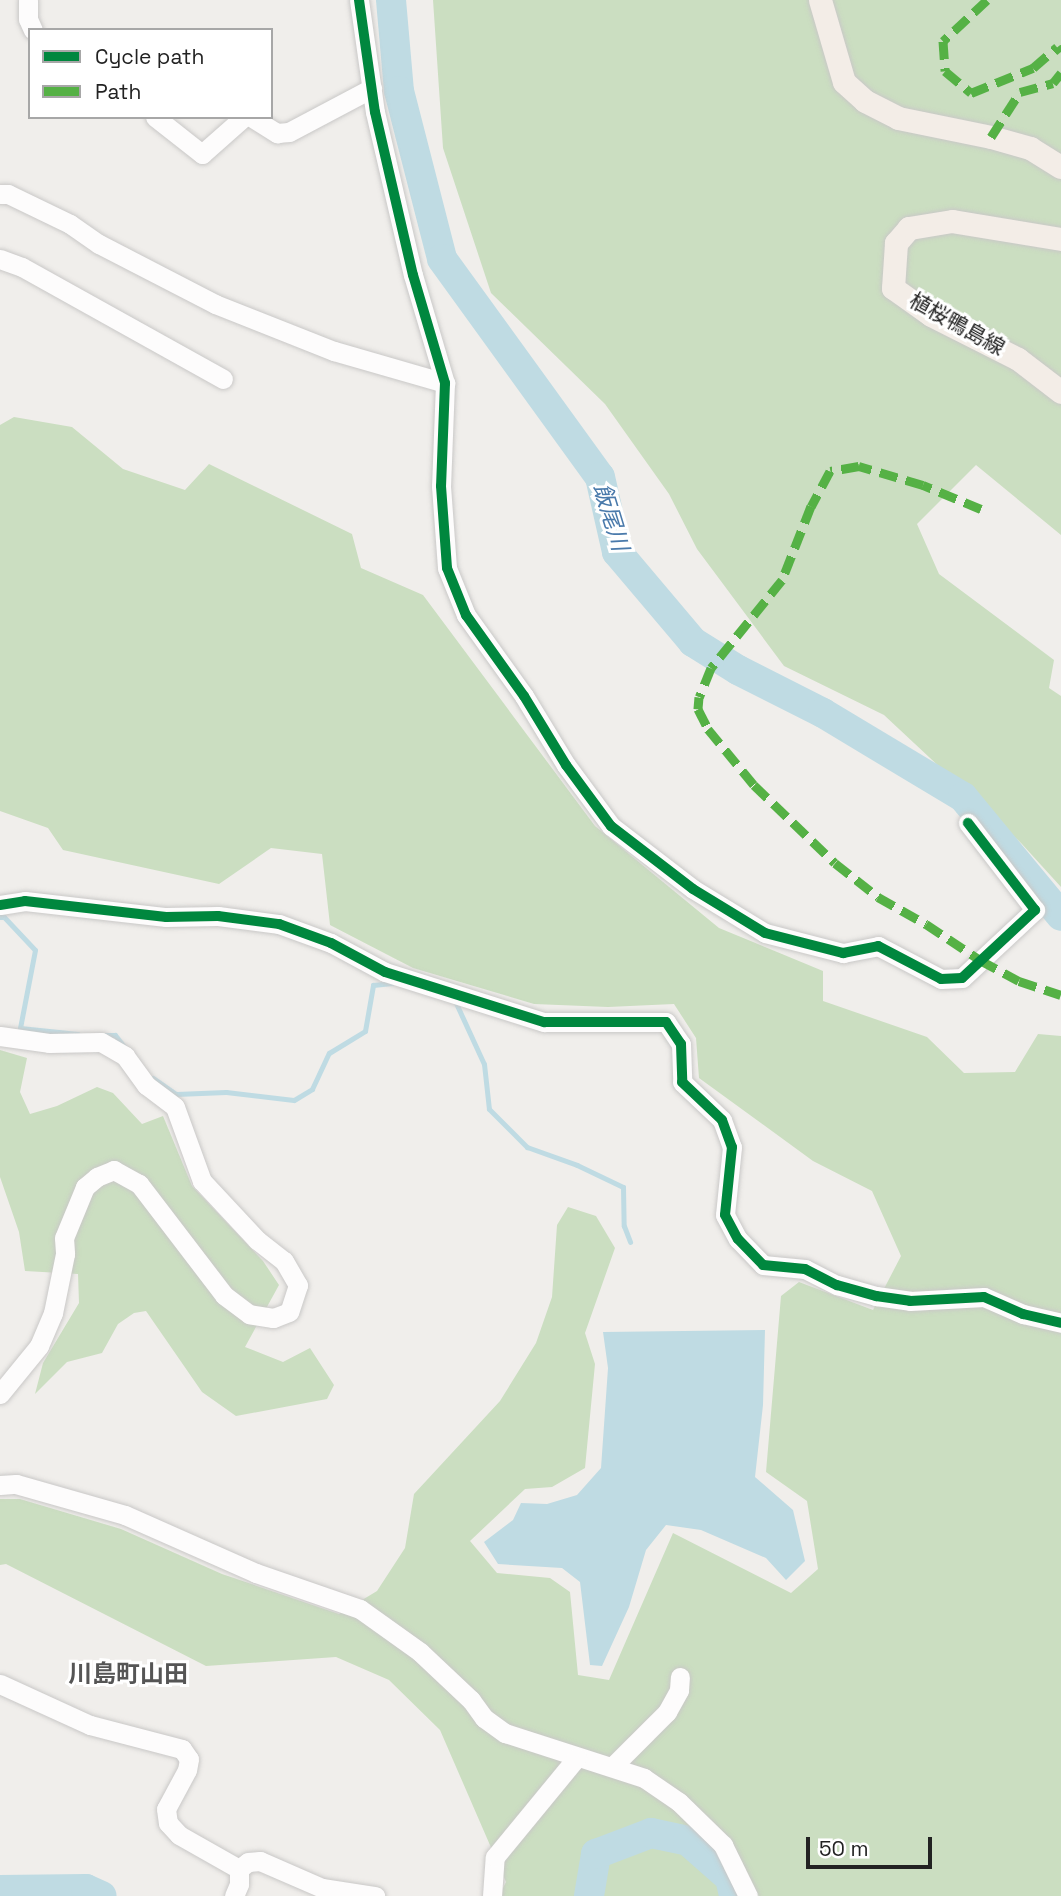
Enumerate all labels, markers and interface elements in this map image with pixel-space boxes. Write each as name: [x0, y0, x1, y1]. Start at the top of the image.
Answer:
legend: [28, 28, 273, 119]
text: Cycle path: [95, 43, 204, 70]
text: Path: [95, 78, 141, 105]
street label: 植桜鴨島線: [905, 288, 1009, 360]
water label: 飯尾川: [588, 480, 634, 554]
district label: 川島町山田: [68, 1660, 188, 1688]
scale bar: [809, 1822, 935, 1866]
text: 50 m: [819, 1835, 869, 1862]

